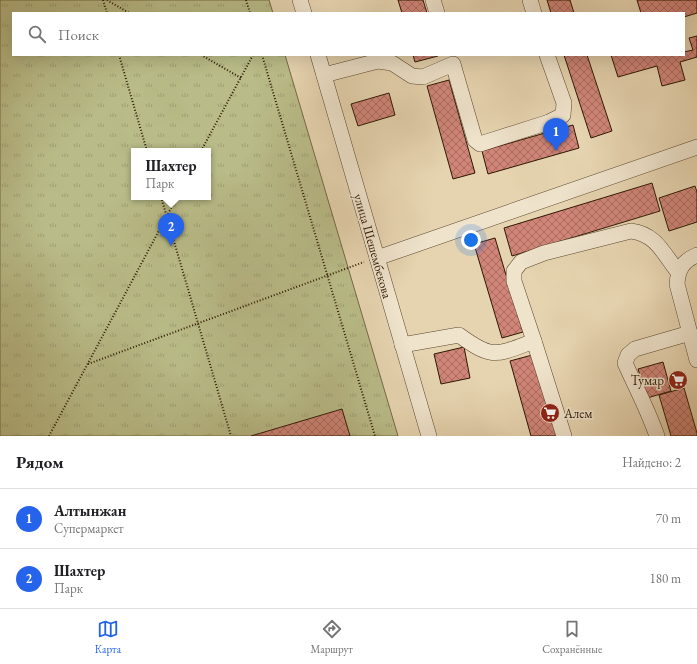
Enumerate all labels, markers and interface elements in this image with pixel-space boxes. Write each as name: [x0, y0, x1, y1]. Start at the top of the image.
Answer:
search box: [12, 12, 685, 56]
icon: search: [26, 23, 48, 45]
text: Поиск: [58, 25, 99, 44]
pin: 1: [543, 118, 569, 151]
popup: [131, 148, 211, 200]
text: Шахтер: [145, 156, 197, 175]
text: Парк: [145, 175, 174, 192]
street label: улица Шешембекова: [350, 192, 396, 301]
pin: 2: [158, 213, 184, 246]
your location: [461, 230, 481, 250]
supermarket icon: Тумар: [667, 369, 689, 391]
place label: Тумар: [631, 372, 664, 389]
supermarket icon: Алем: [539, 402, 561, 424]
place label: Алем: [563, 405, 592, 422]
text: Рядом: [16, 451, 64, 473]
text: Найдено: 2: [622, 454, 681, 471]
text: Алтынжан: [54, 501, 126, 520]
text: 1: [26, 510, 32, 527]
text: 70 m: [656, 510, 681, 527]
text: Супермаркет: [54, 520, 124, 537]
text: Шахтер: [54, 561, 105, 580]
text: 2: [26, 570, 32, 587]
text: 180 m: [650, 570, 681, 587]
text: Парк: [54, 580, 83, 597]
tab: Карта: [95, 618, 121, 656]
tab: Маршрут: [311, 618, 353, 656]
tab: Сохранённые: [542, 618, 602, 656]

